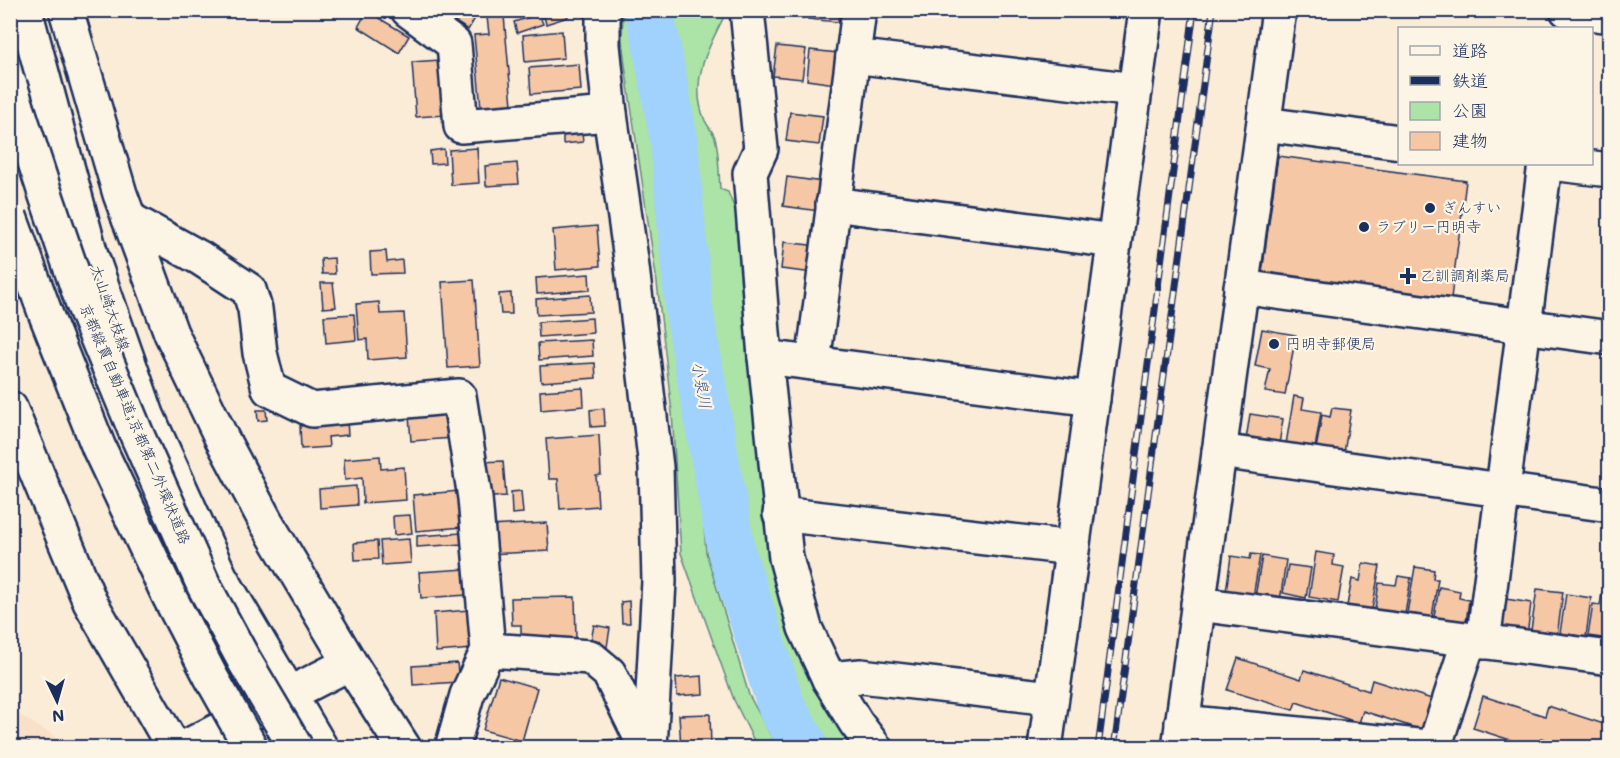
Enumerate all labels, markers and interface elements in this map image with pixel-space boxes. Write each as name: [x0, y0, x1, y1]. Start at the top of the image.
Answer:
legend: [1398, 27, 1593, 165]
text: 道路: [1452, 38, 1488, 62]
text: 鉄道: [1452, 68, 1488, 92]
text: 公園: [1452, 98, 1488, 122]
text: 建物: [1452, 128, 1488, 152]
place label: ぎんすい: [1442, 197, 1501, 217]
marker: ぎんすい: [1423, 201, 1437, 215]
place label: ラブリー円明寺: [1376, 216, 1481, 236]
marker: ラブリー円明寺: [1357, 220, 1371, 234]
street label: 大山崎大枝線: [87, 262, 135, 353]
place label: 乙訓調剤薬局: [1420, 265, 1510, 285]
marker: 乙訓調剤薬局: [1401, 269, 1415, 283]
street label: 京都縦貫自動車道;京都第二外環状道路: [76, 300, 196, 547]
place label: 円明寺郵便局: [1286, 333, 1376, 353]
marker: 円明寺郵便局: [1267, 337, 1281, 351]
water label: 小泉川: [688, 359, 717, 410]
north arrow: [27, 671, 87, 731]
text: N: [51, 705, 65, 727]

